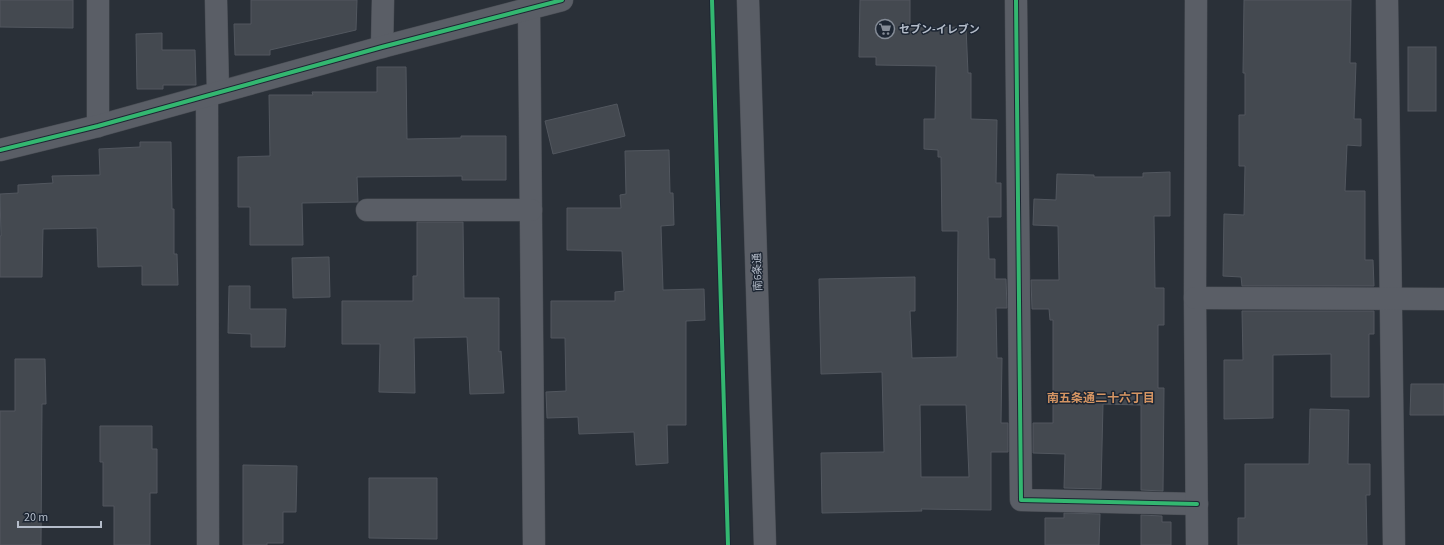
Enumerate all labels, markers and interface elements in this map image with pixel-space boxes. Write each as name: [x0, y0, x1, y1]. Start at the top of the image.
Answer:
supermarket icon: セブン-イレブン: [874, 18, 896, 40]
place label: セブン-イレブン: [899, 22, 980, 37]
street label: 南6条通: [749, 252, 766, 291]
district label: 南五条通二十六丁目: [1047, 390, 1155, 407]
scale bar: [18, 503, 101, 529]
text: 20 m: [24, 509, 48, 526]

